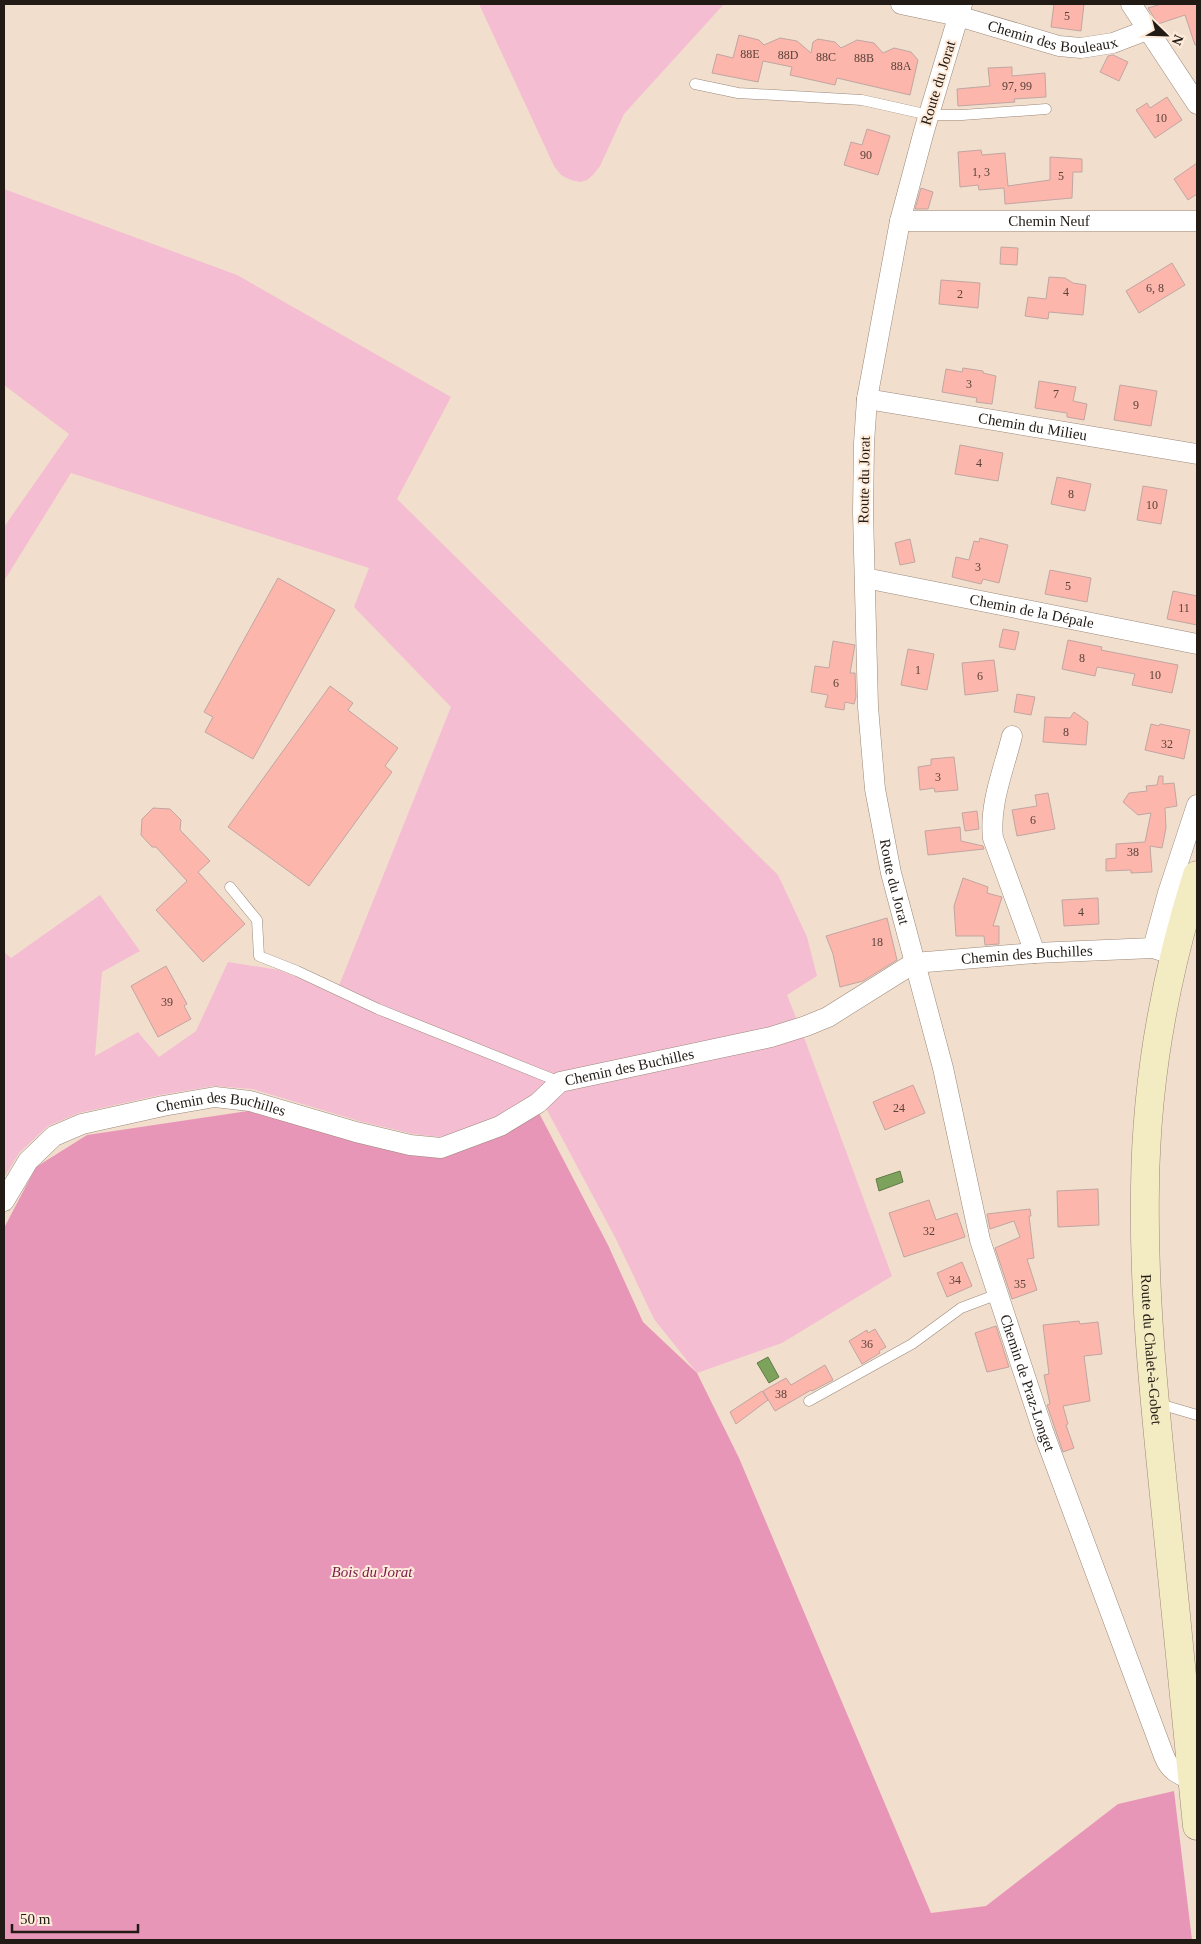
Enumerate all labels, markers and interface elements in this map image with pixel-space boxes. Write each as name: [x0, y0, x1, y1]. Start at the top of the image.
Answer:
house number: 5: [1064, 9, 1070, 23]
north arrow: [1141, 10, 1191, 60]
street label: Chemin des Bouleaux: [986, 17, 1120, 56]
text: N: [1169, 32, 1186, 47]
street label: Route du Jorat: [918, 38, 959, 127]
house number: 88E: [740, 47, 760, 61]
house number: 88D: [778, 48, 799, 62]
house number: 88C: [816, 50, 836, 64]
house number: 88B: [854, 51, 874, 65]
house number: 88A: [891, 59, 912, 73]
house number: 97, 99: [1002, 79, 1032, 93]
house number: 10: [1155, 111, 1167, 125]
house number: 90: [860, 148, 872, 162]
house number: 1, 3: [972, 165, 990, 179]
house number: 5: [1058, 169, 1064, 183]
street label: Chemin Neuf: [1008, 213, 1090, 229]
house number: 6, 8: [1146, 281, 1164, 295]
house number: 4: [1063, 285, 1069, 299]
house number: 2: [957, 287, 963, 301]
house number: 3: [966, 377, 972, 391]
house number: 7: [1053, 387, 1059, 401]
house number: 9: [1133, 398, 1139, 412]
street label: Chemin du Milieu: [977, 410, 1089, 444]
street label: Route du Jorat: [855, 435, 873, 524]
house number: 4: [976, 456, 982, 470]
house number: 8: [1068, 487, 1074, 501]
house number: 10: [1146, 498, 1158, 512]
house number: 3: [975, 560, 981, 574]
house number: 5: [1065, 579, 1071, 593]
street label: Chemin de la Dépale: [968, 591, 1096, 631]
house number: 11: [1178, 601, 1190, 615]
house number: 8: [1079, 651, 1085, 665]
house number: 1: [915, 663, 921, 677]
house number: 10: [1149, 668, 1161, 682]
house number: 6: [977, 669, 983, 683]
house number: 6: [833, 676, 839, 690]
house number: 8: [1063, 725, 1069, 739]
house number: 32: [1161, 737, 1173, 751]
house number: 3: [935, 770, 941, 784]
house number: 6: [1030, 813, 1036, 827]
street label: Route du Jorat: [877, 838, 913, 927]
house number: 38: [1127, 845, 1139, 859]
house number: 4: [1078, 905, 1084, 919]
house number: 18: [871, 935, 883, 949]
street label: Chemin des Buchilles: [960, 943, 1093, 967]
house number: 39: [161, 995, 173, 1009]
street label: Chemin des Buchilles: [563, 1046, 696, 1089]
street label: Chemin des Buchilles: [154, 1089, 288, 1119]
house number: 24: [893, 1101, 905, 1115]
house number: 32: [923, 1224, 935, 1238]
house number: 34: [949, 1273, 961, 1287]
street label: Route du Chalet-à-Gobet: [1138, 1274, 1165, 1426]
house number: 35: [1014, 1277, 1026, 1291]
street label: Chemin de Praz-Longet: [997, 1312, 1058, 1454]
house number: 36: [861, 1337, 873, 1351]
house number: 38: [775, 1387, 787, 1401]
park label: Bois du Jorat: [332, 1564, 413, 1580]
scale bar: [12, 1902, 139, 1934]
text: 50 m: [20, 1911, 51, 1927]

